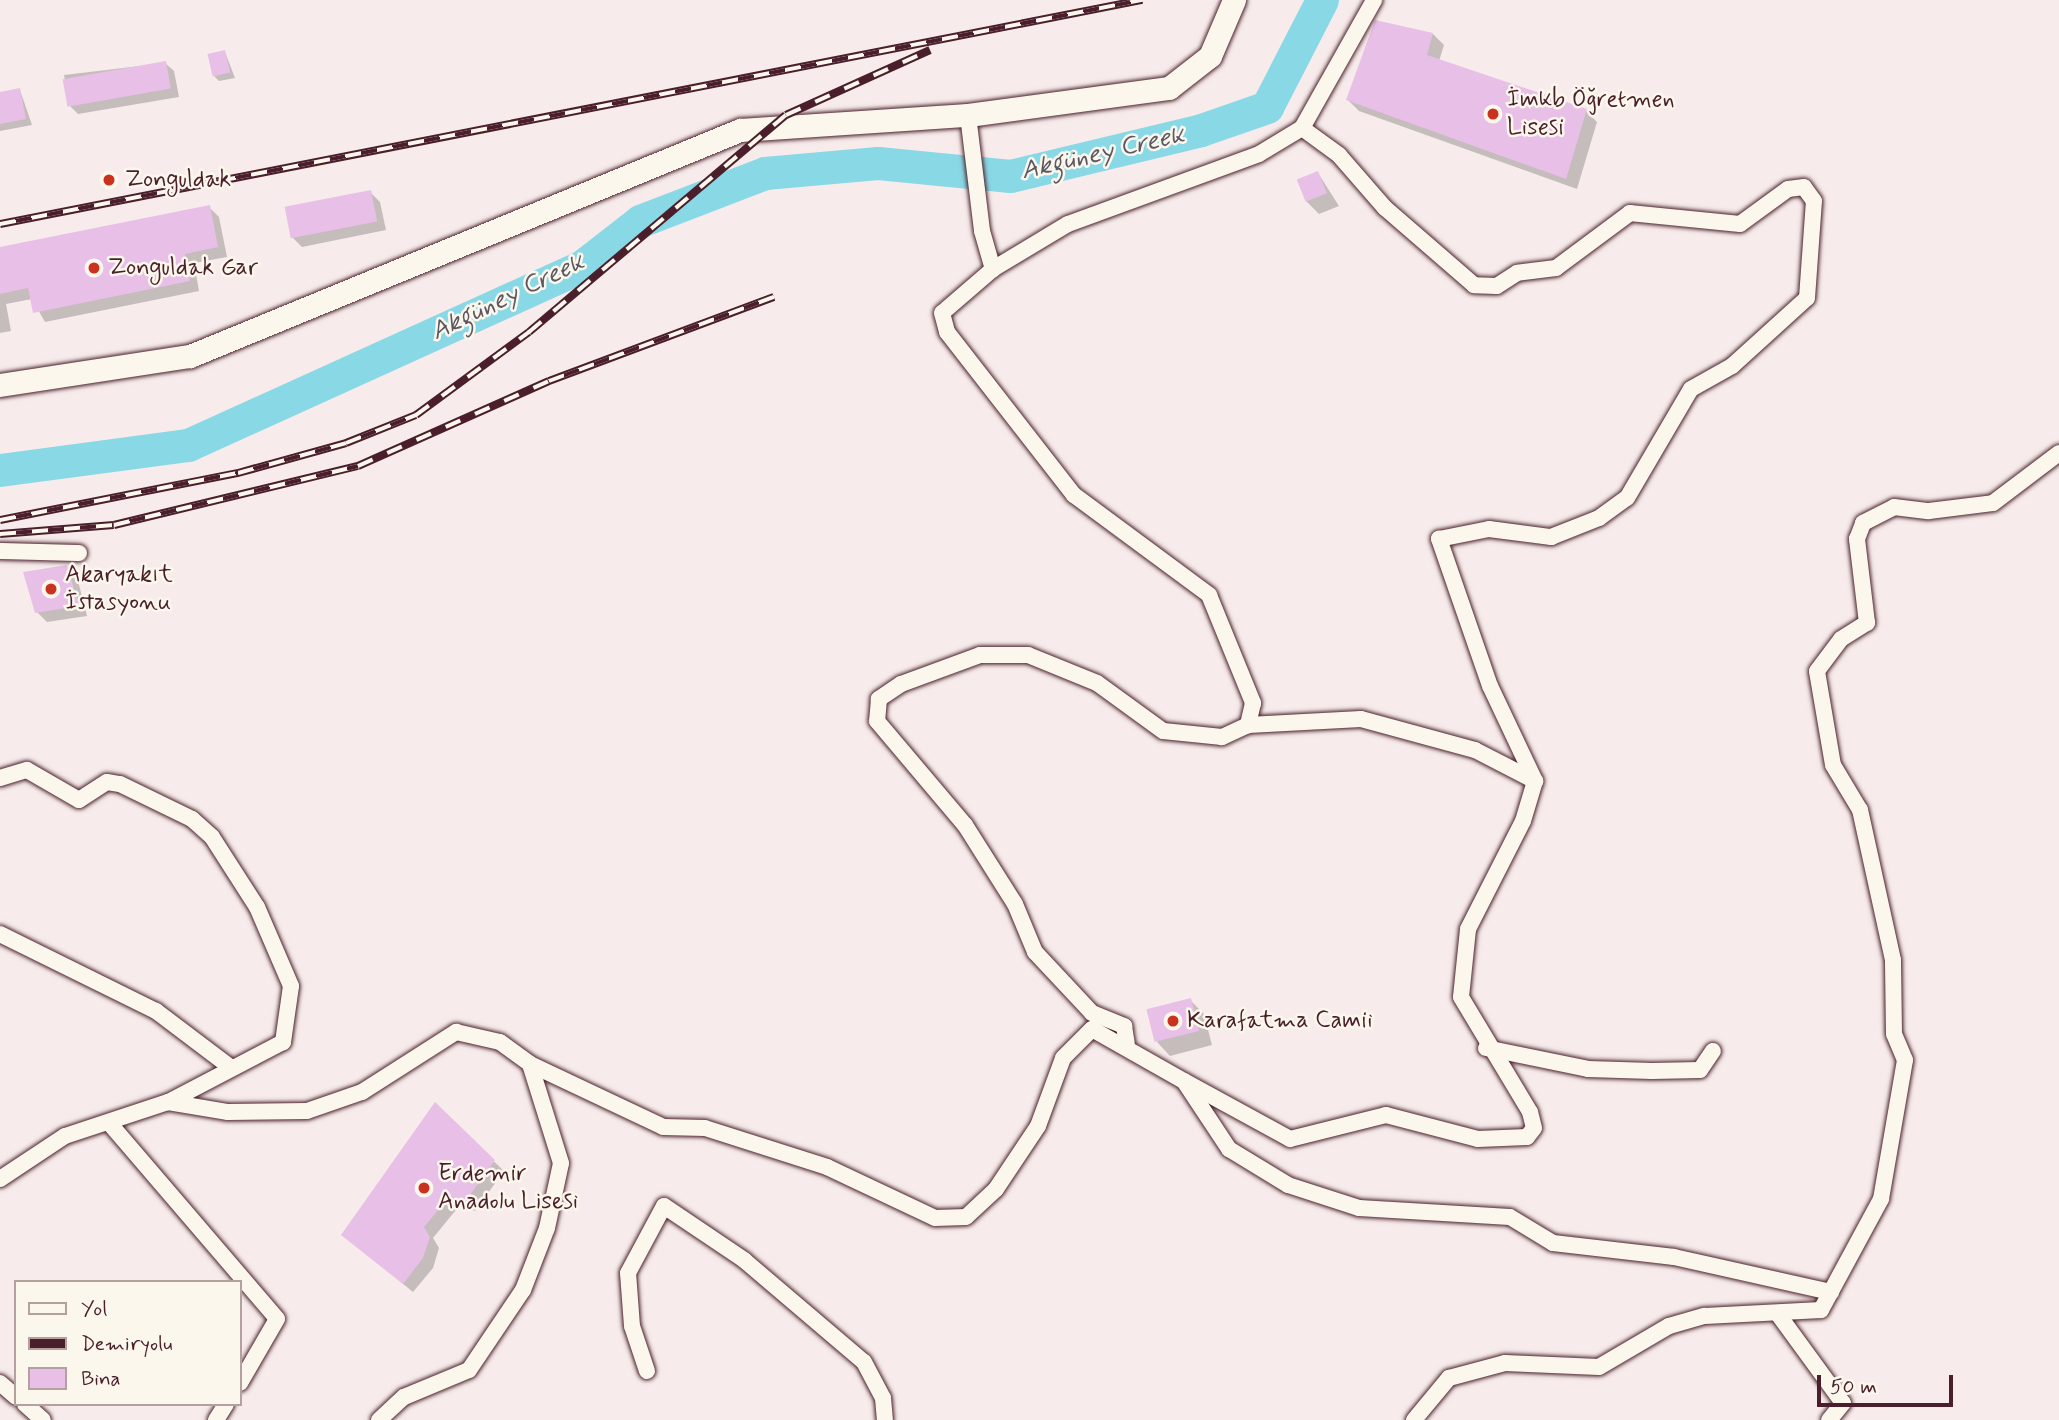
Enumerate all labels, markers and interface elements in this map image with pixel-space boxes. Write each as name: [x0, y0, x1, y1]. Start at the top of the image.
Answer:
place label: İmkb Öğretmen Lisesi: [1507, 86, 1675, 142]
marker: İmkb Öğretmen Lisesi: [1485, 106, 1501, 122]
water label: Akgüney Creek: [1019, 120, 1187, 188]
place label: Zonguldak: [125, 166, 231, 194]
marker: Zonguldak: [99, 170, 119, 190]
water label: Akgüney Creek: [427, 248, 589, 348]
place label: Zonguldak Gar: [108, 254, 258, 282]
marker: Zonguldak Gar: [86, 260, 102, 276]
place label: Akaryakıt İstasyonu: [65, 561, 173, 617]
marker: Akaryakıt İstasyonu: [43, 581, 59, 597]
place label: Karafatma Camii: [1187, 1007, 1379, 1035]
marker: Karafatma Camii: [1165, 1013, 1181, 1029]
place label: Erdemir Anadolu Lisesi: [438, 1160, 578, 1216]
marker: Erdemir Anadolu Lisesi: [416, 1180, 432, 1196]
legend: [14, 1280, 242, 1406]
text: Yol: [81, 1295, 107, 1323]
text: Demiryolu: [81, 1330, 173, 1358]
scale bar: [1821, 1360, 1958, 1404]
text: Bina: [81, 1365, 121, 1393]
text: 50 m: [1830, 1373, 1877, 1401]

